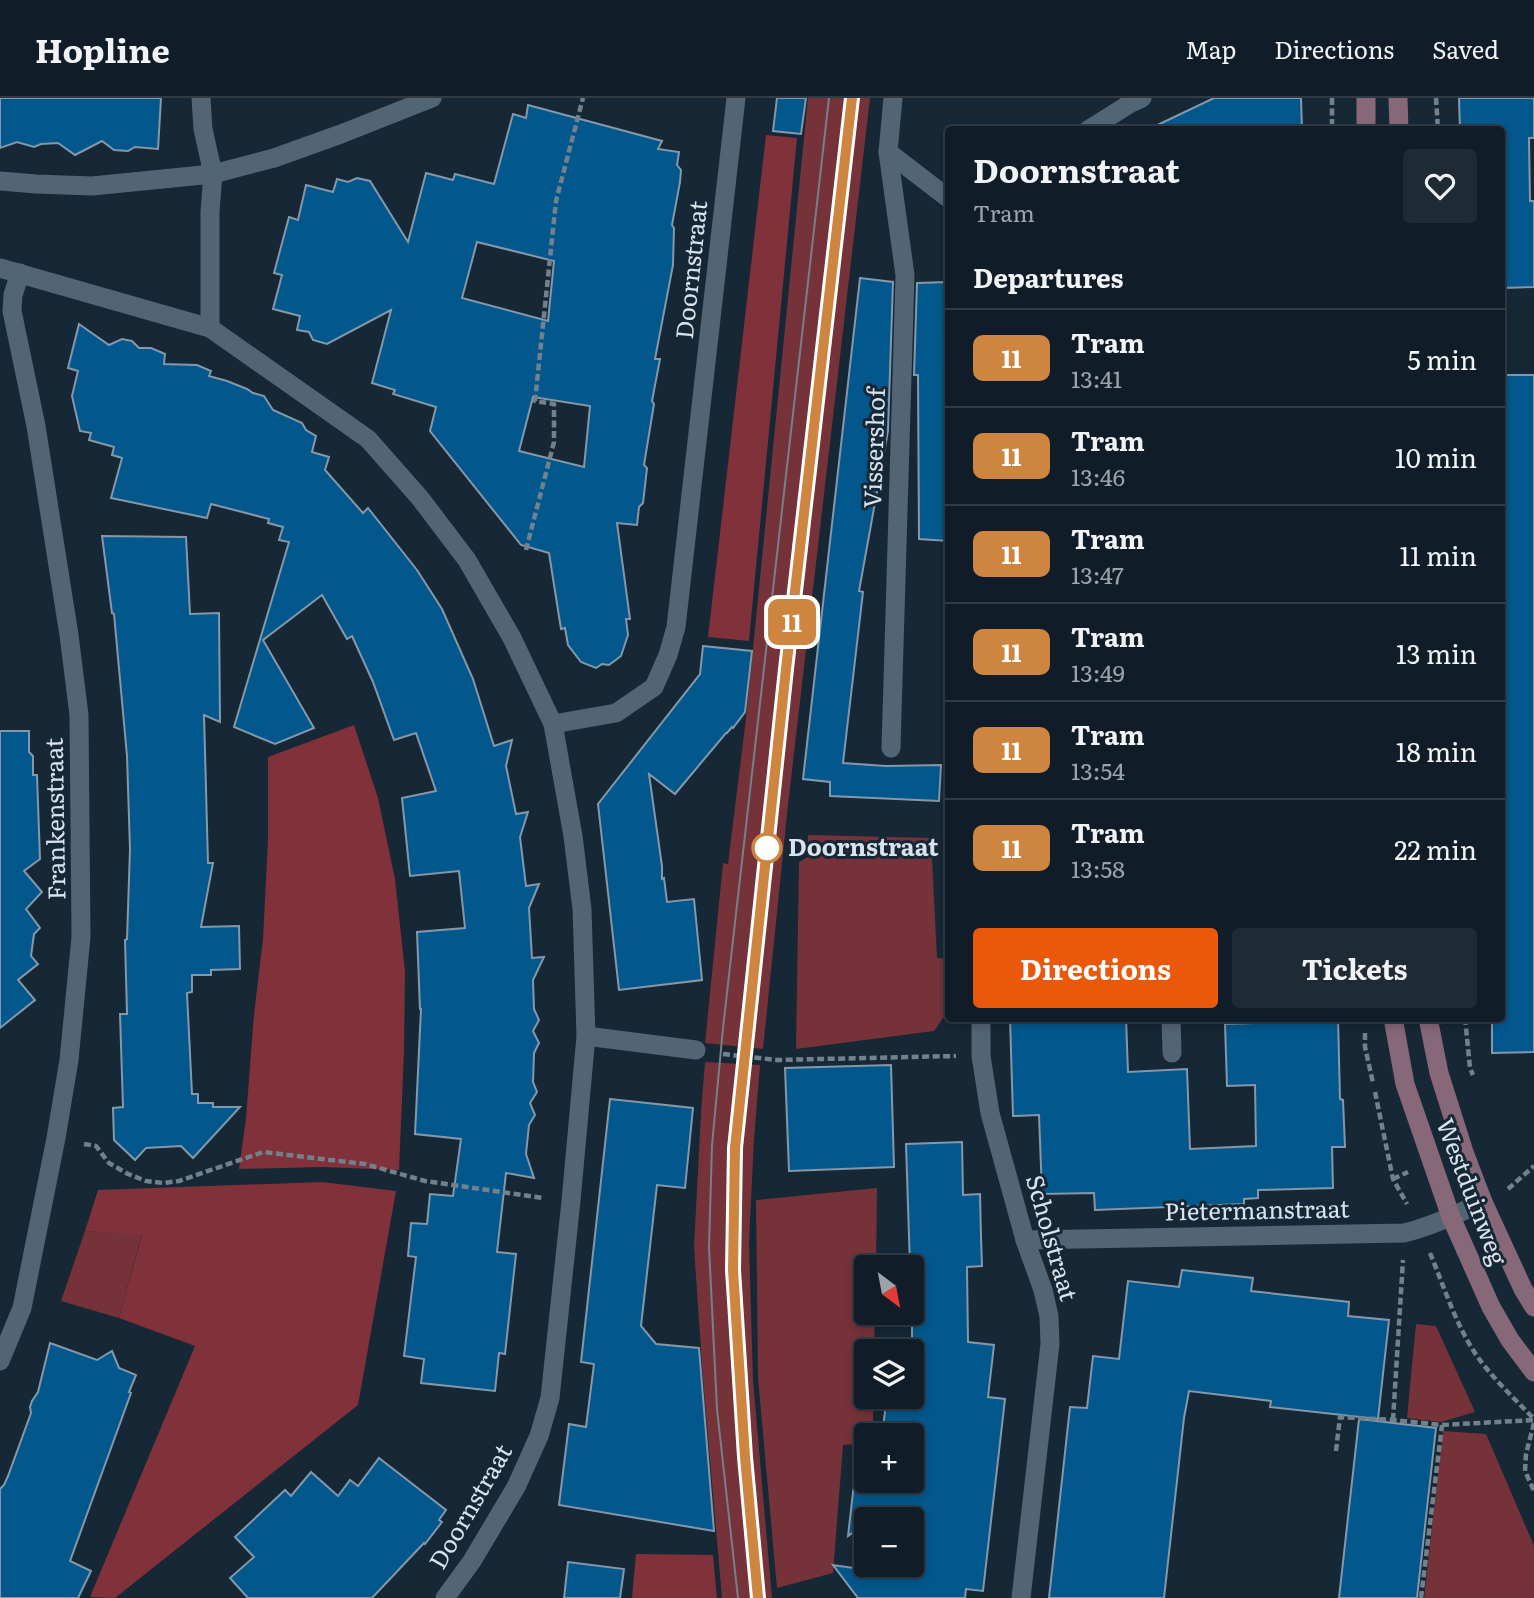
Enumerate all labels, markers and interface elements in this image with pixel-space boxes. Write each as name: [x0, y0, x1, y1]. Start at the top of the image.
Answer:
text: Hopline: [35, 24, 170, 73]
text: Map: [1185, 31, 1236, 66]
text: Directions: [1274, 31, 1394, 66]
text: Saved: [1432, 31, 1499, 66]
text: Doornstraat: [973, 144, 1180, 193]
button: heart: [1403, 149, 1477, 223]
text: Tram: [973, 195, 1035, 229]
street label: Doornstraat: [665, 198, 714, 341]
text: Departures: [973, 257, 1124, 296]
text: Tram: [1071, 322, 1145, 361]
text: 5 min: [1408, 339, 1477, 378]
text: 11: [1002, 340, 1021, 375]
text: 13:41: [1071, 361, 1122, 395]
street label: Vissershof: [853, 385, 892, 509]
text: Tram: [1071, 420, 1145, 459]
text: 10 min: [1395, 437, 1477, 476]
text: 11: [1002, 438, 1021, 473]
text: 13:46: [1071, 459, 1125, 493]
text: Tram: [1071, 518, 1145, 557]
text: 11 min: [1400, 535, 1477, 574]
text: 11: [1002, 536, 1021, 571]
text: 13:47: [1071, 557, 1124, 591]
line badge: 11: [760, 599, 824, 645]
text: 11: [782, 604, 802, 639]
text: Tram: [1071, 616, 1145, 655]
text: 13 min: [1396, 633, 1477, 672]
text: 11: [1002, 634, 1021, 669]
text: 13:49: [1071, 655, 1125, 689]
text: Tram: [1071, 714, 1145, 753]
text: 18 min: [1396, 731, 1477, 770]
text: 11: [1002, 732, 1021, 767]
street label: Frankenstraat: [35, 737, 72, 901]
text: 13:54: [1071, 753, 1125, 787]
text: Tram: [1071, 812, 1145, 851]
place label: Doornstraat: [788, 828, 939, 863]
text: 22 min: [1394, 829, 1477, 868]
text: 11: [1002, 830, 1021, 865]
marker: Doornstraat: [752, 833, 782, 863]
text: 13:58: [1071, 851, 1125, 885]
button: Directions: [973, 928, 1218, 1008]
button: Tickets: [1232, 928, 1477, 1008]
street label: Westduinweg: [1429, 1112, 1518, 1270]
street label: Scholstraat: [1019, 1170, 1088, 1305]
street label: Pietermanstraat: [1164, 1189, 1350, 1228]
north arrow: [854, 1255, 924, 1325]
map controls: [854, 1255, 924, 1577]
button: layers: [854, 1339, 924, 1409]
button: +: [854, 1423, 924, 1493]
street label: Doornstraat: [419, 1436, 519, 1575]
button: −: [854, 1507, 924, 1577]

